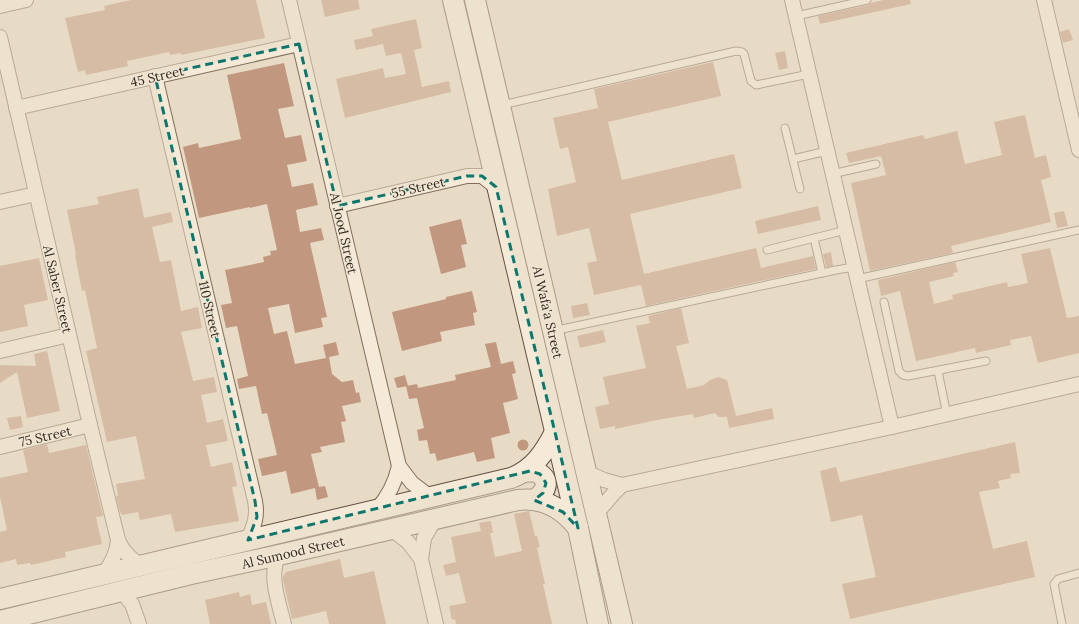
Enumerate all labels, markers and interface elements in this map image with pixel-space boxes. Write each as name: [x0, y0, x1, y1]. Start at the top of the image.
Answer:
street label: 45 Street: [129, 62, 186, 91]
street label: 55 Street: [390, 173, 447, 202]
street label: Al Jood Street: [326, 190, 361, 276]
street label: Al Saber Street: [39, 243, 76, 335]
street label: Al Wafa'a Street: [528, 263, 566, 360]
street label: 110 Street: [195, 279, 224, 339]
street label: 75 Street: [17, 422, 73, 451]
street label: Al Sumood Street: [239, 532, 346, 573]

